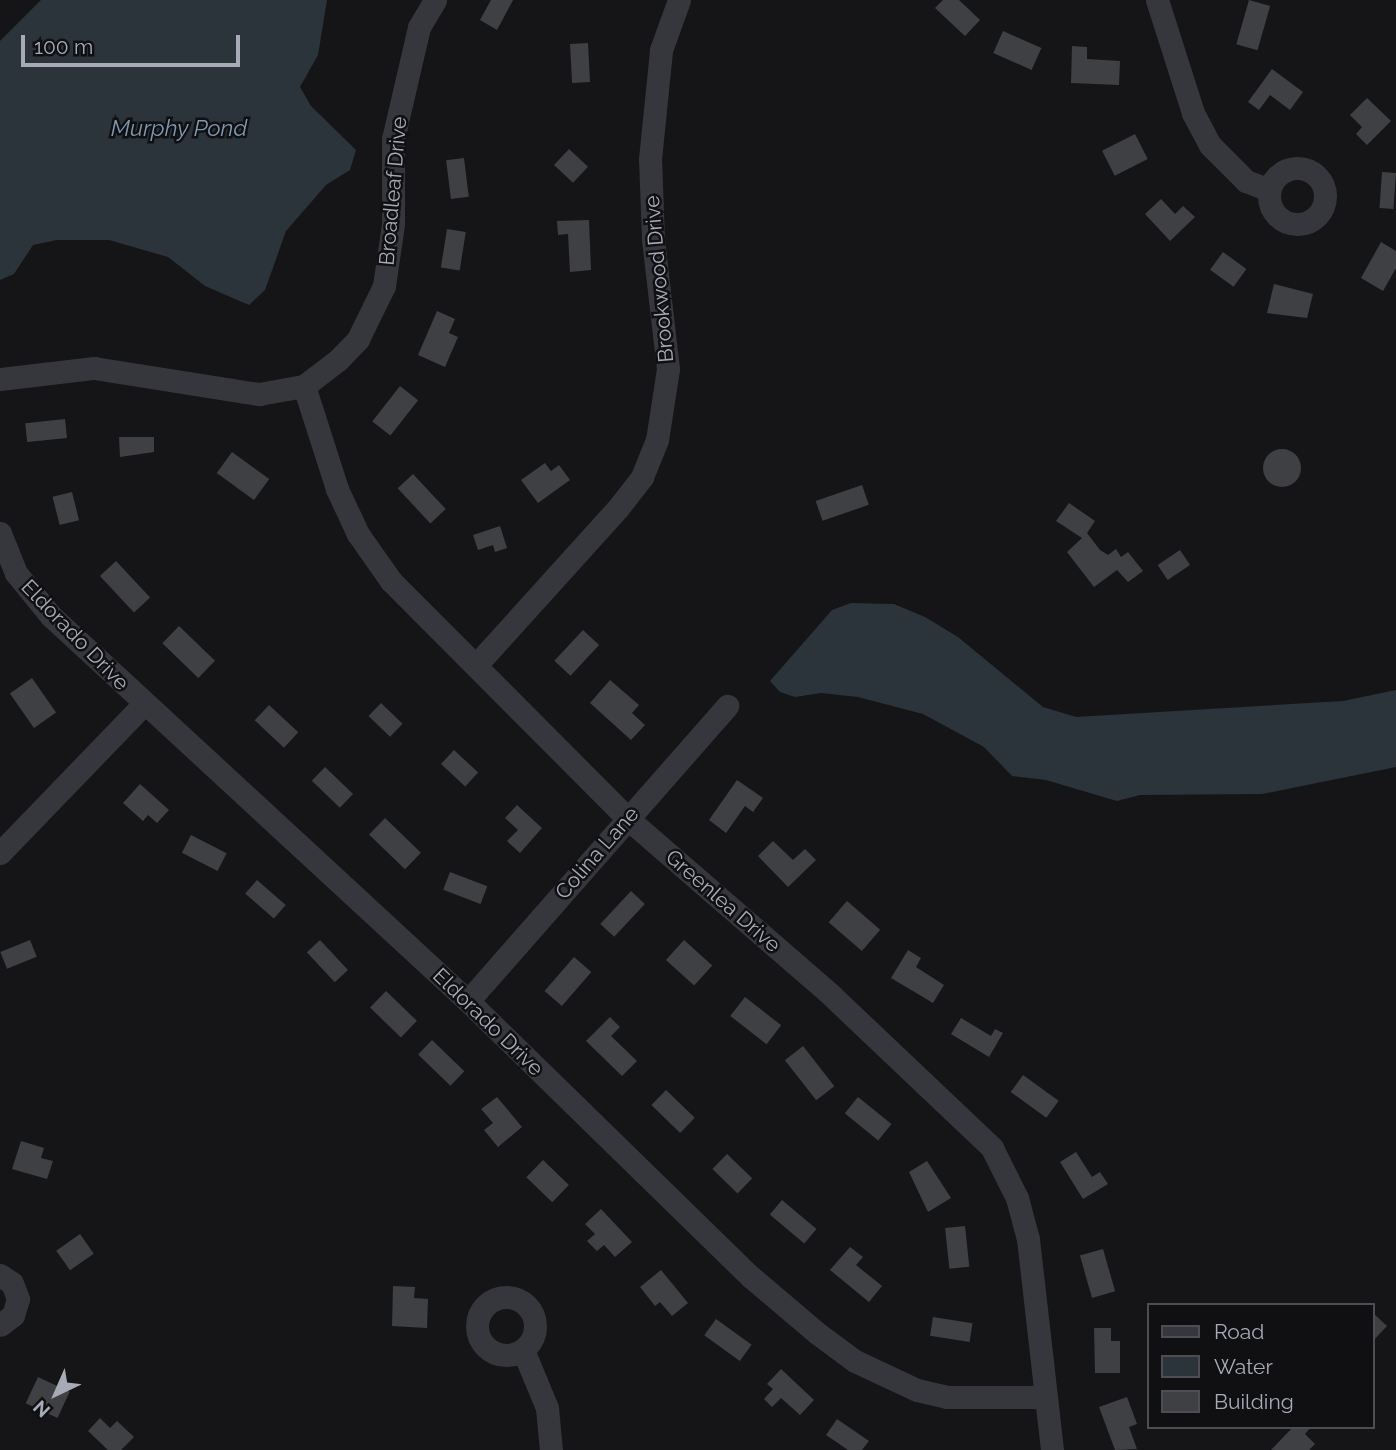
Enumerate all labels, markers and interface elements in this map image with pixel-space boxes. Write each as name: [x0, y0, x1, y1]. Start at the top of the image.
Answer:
scale bar: [24, 21, 243, 65]
text: 100 m: [34, 34, 93, 59]
water label: Murphy Pond: [111, 114, 247, 142]
street label: Broadleaf Drive: [374, 115, 412, 267]
street label: Brookwood Drive: [639, 195, 679, 363]
street label: Eldorado Drive: [16, 575, 134, 695]
street label: Colina Lane: [550, 802, 644, 904]
street label: Greenlea Drive: [660, 844, 786, 958]
street label: Eldorado Drive: [428, 963, 548, 1081]
legend: [1148, 1303, 1375, 1429]
text: Road: [1214, 1319, 1264, 1344]
text: Water: [1214, 1354, 1273, 1379]
north arrow: [21, 1359, 91, 1429]
text: Building: [1214, 1389, 1294, 1414]
text: N: [29, 1396, 54, 1422]

